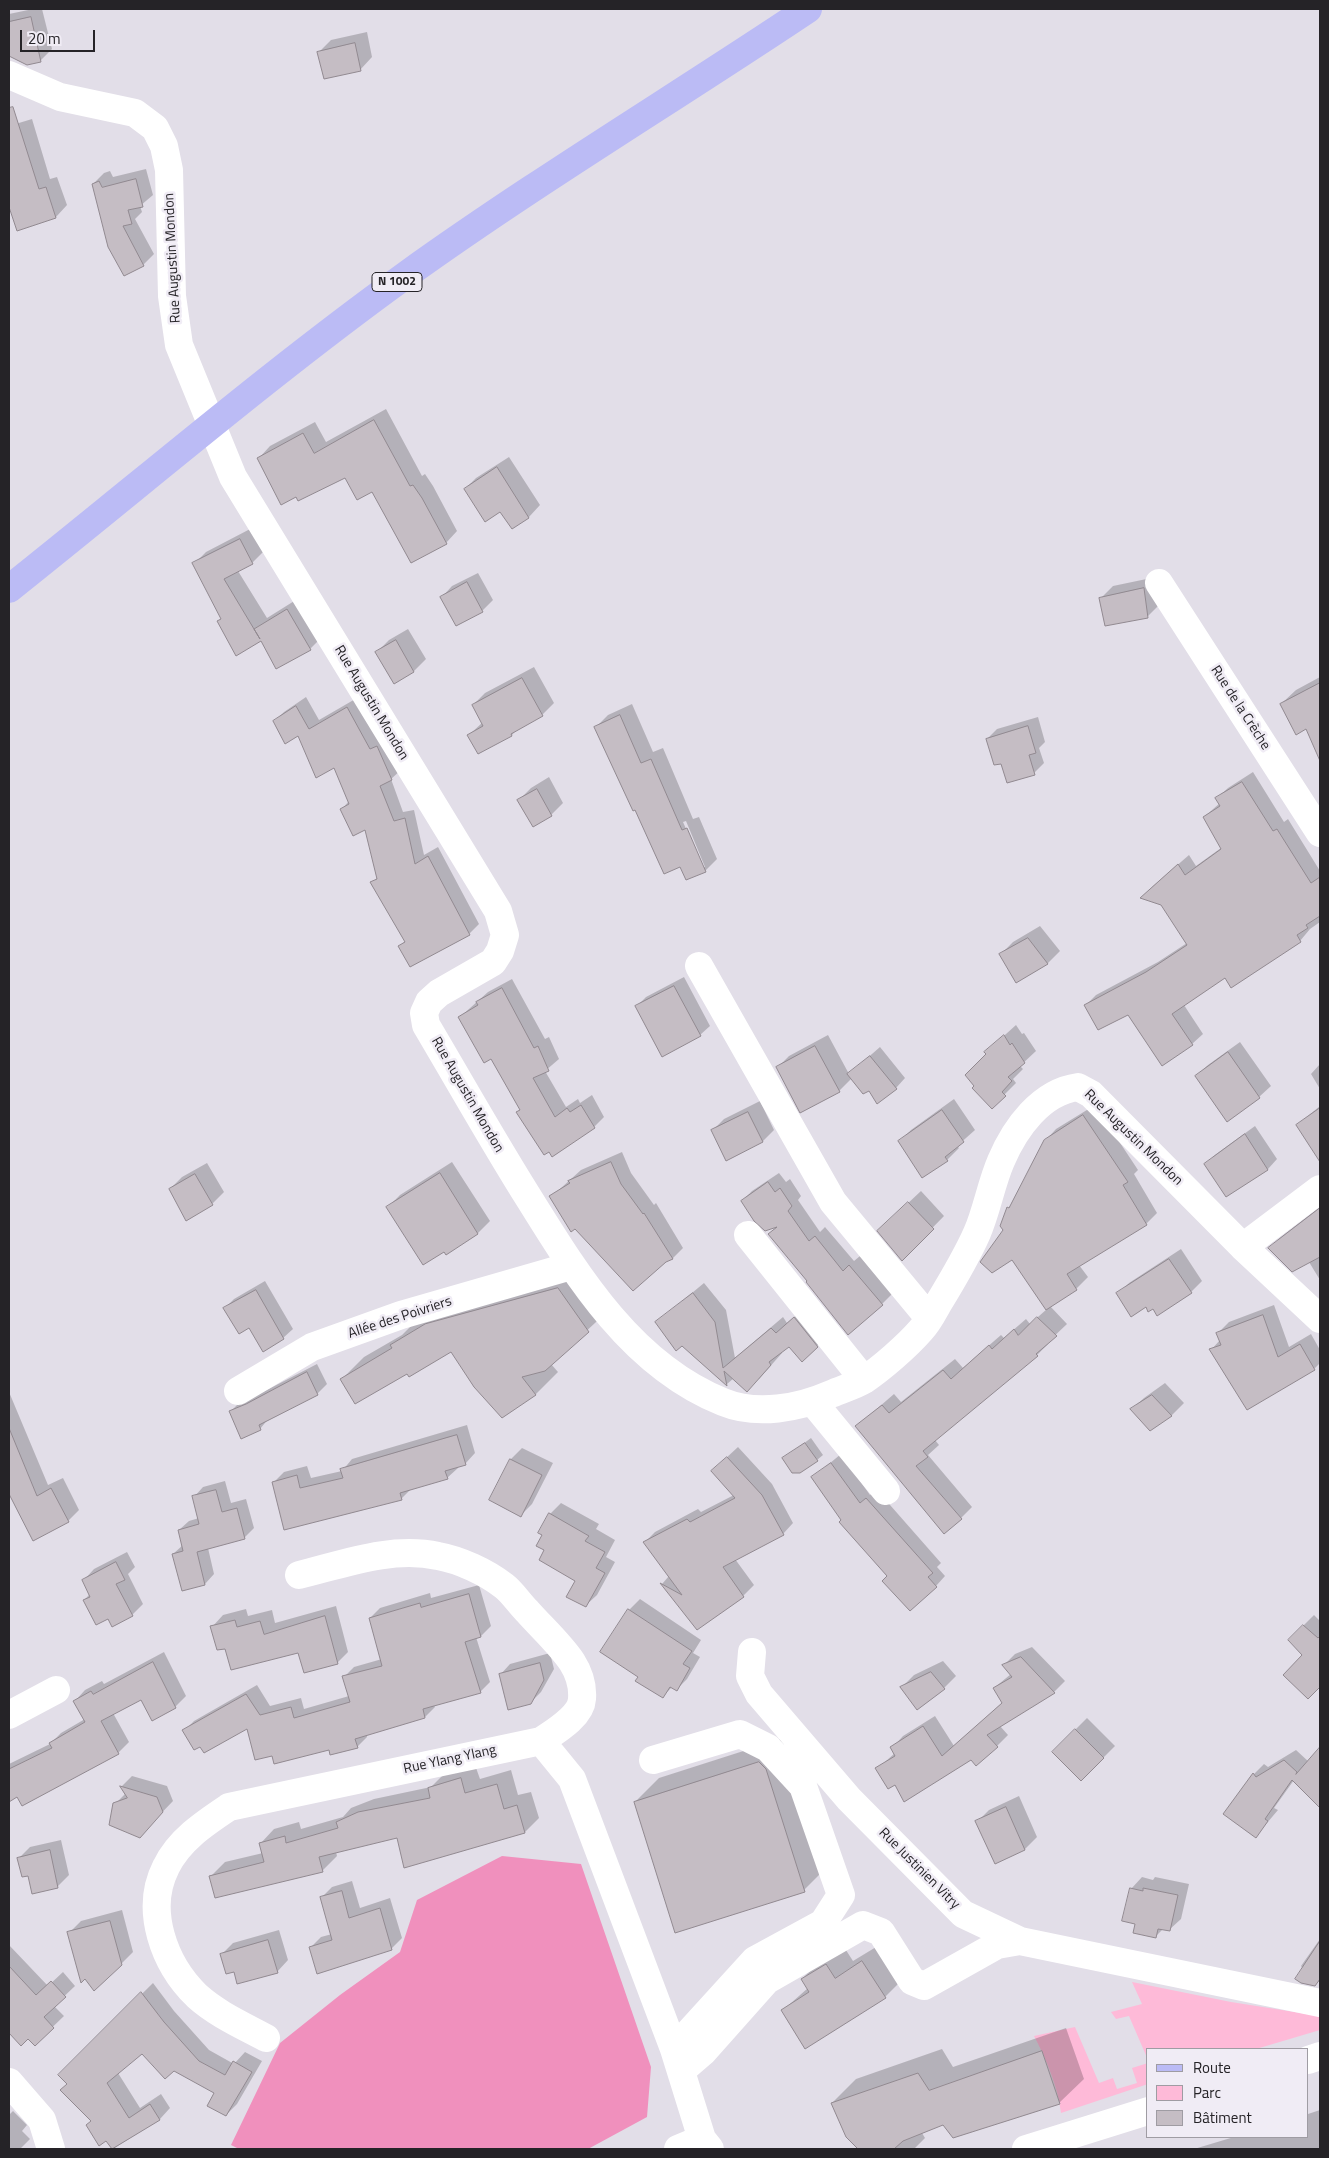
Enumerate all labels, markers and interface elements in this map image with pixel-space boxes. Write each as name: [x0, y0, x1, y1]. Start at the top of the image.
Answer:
scale bar: [22, 20, 98, 52]
text: 20 m: [28, 27, 61, 50]
street label: Rue Augustin Mondon: [161, 192, 185, 324]
road number: N 1002: [372, 272, 422, 292]
street label: Rue Augustin Mondon: [330, 643, 412, 763]
street label: Rue de la Crèche: [1207, 663, 1273, 753]
street label: Rue Augustin Mondon: [427, 1034, 507, 1156]
street label: Rue Augustin Mondon: [1080, 1087, 1186, 1189]
street label: Allée des Poivriers: [346, 1293, 454, 1343]
street label: Rue Ylang Ylang: [402, 1742, 498, 1778]
street label: Rue Justinien Vitry: [875, 1825, 963, 1913]
legend: [1146, 2048, 1309, 2138]
text: Route: [1193, 2056, 1231, 2079]
text: Parc: [1193, 2081, 1221, 2104]
text: Bâtiment: [1193, 2106, 1252, 2129]

